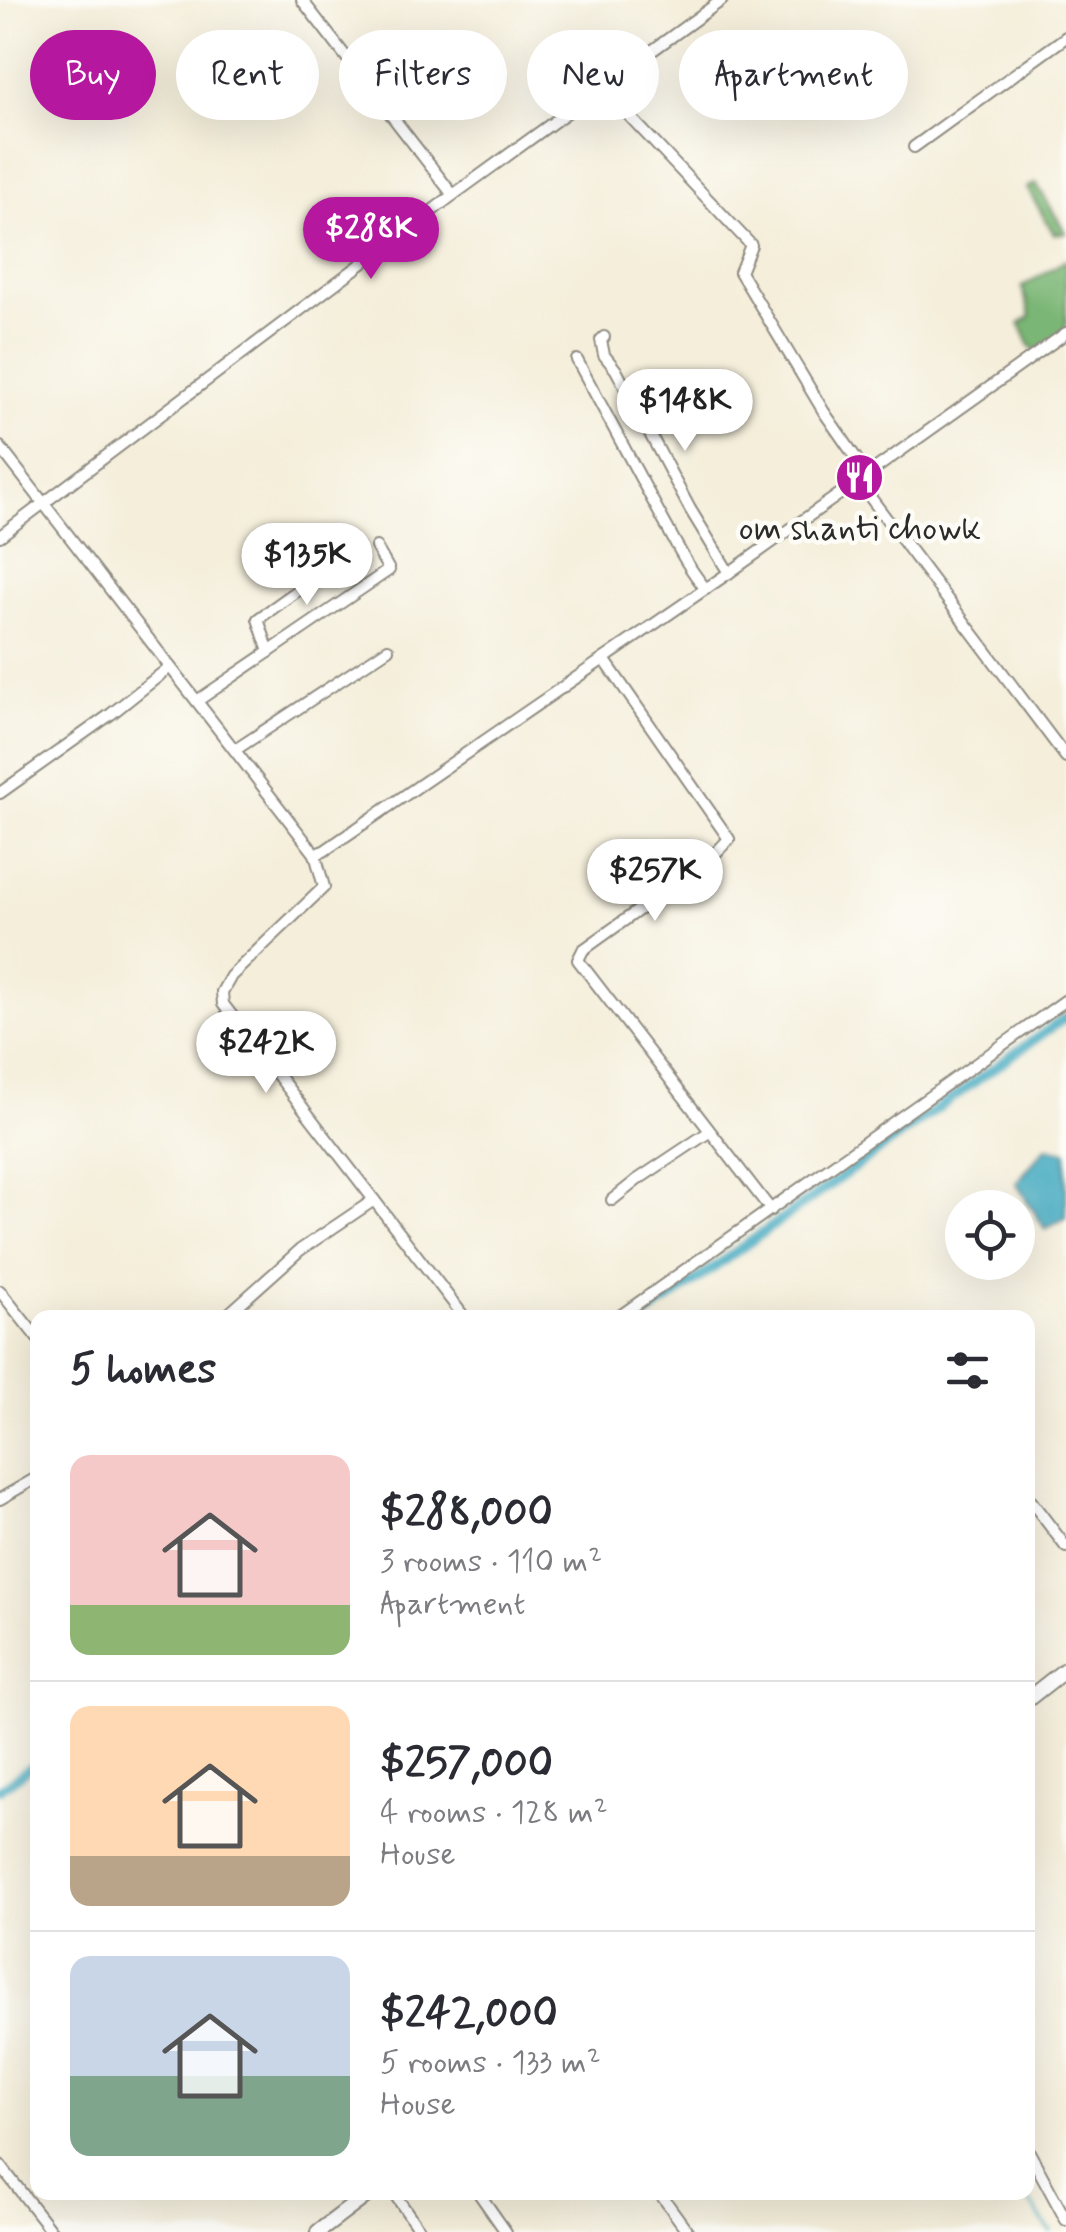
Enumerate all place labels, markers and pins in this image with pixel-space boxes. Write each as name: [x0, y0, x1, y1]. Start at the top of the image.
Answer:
pin: $288K: [301, 197, 441, 282]
pin: $148K: [615, 369, 755, 454]
restaurant icon: om shanti chowk: [834, 451, 886, 503]
place label: om shanti chowk: [739, 506, 981, 552]
pin: $135K: [237, 523, 377, 608]
pin: $257K: [585, 839, 725, 924]
pin: $242K: [196, 1011, 336, 1096]

